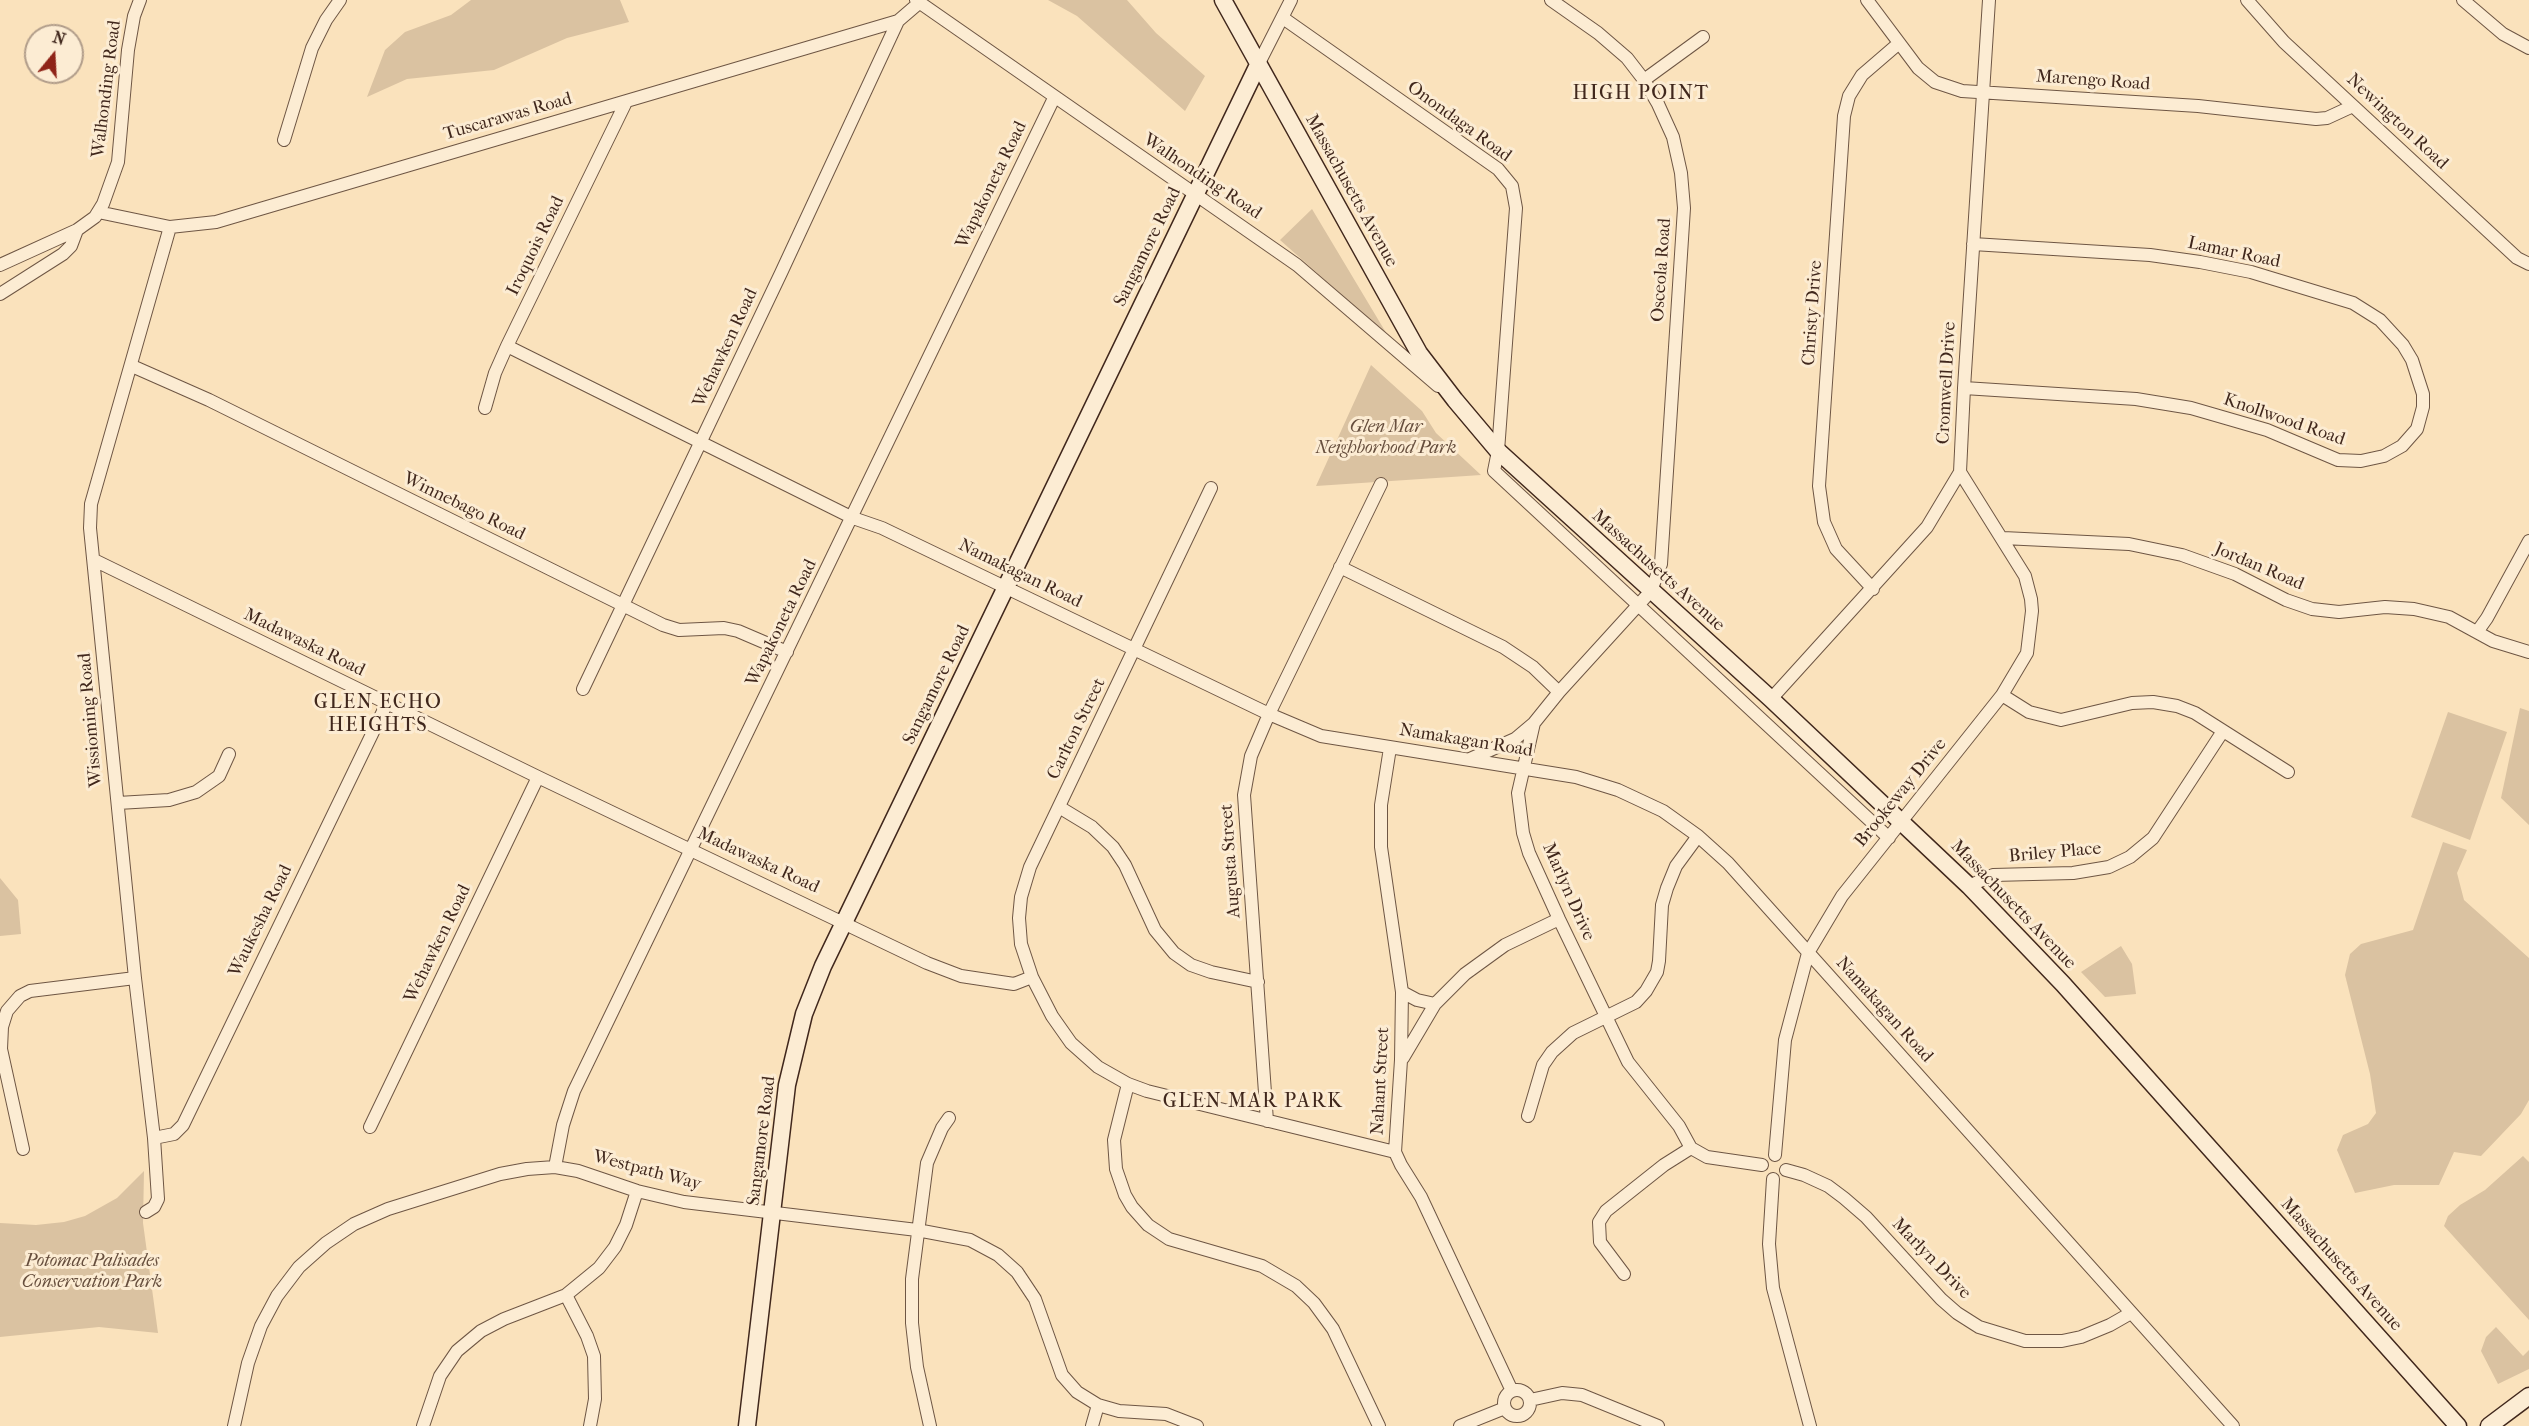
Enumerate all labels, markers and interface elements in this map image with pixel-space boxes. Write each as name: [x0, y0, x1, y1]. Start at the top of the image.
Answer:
street label: Walhonding Road: [88, 19, 126, 159]
north arrow: [24, 24, 84, 84]
text: N: [50, 27, 68, 49]
street label: Marengo Road: [2035, 66, 2151, 96]
street label: Newington Road: [2342, 69, 2452, 175]
street label: Onondaga Road: [1403, 77, 1515, 167]
district label: HIGH POINT: [1573, 82, 1709, 106]
street label: Tuscarawas Road: [441, 88, 575, 146]
street label: Massachusetts Avenue: [1300, 111, 1402, 271]
street label: Wapakoneta Road: [952, 118, 1032, 252]
street label: Walhonding Road: [1139, 129, 1265, 225]
street label: Sangamore Road: [1110, 184, 1186, 310]
street label: Iroquois Road: [503, 193, 569, 299]
street label: Osceola Road: [1648, 217, 1676, 323]
street label: Lamar Road: [2186, 233, 2282, 273]
street label: Christy Drive: [1799, 260, 1827, 366]
street label: Wehawken Road: [689, 285, 763, 411]
street label: Cromwell Drive: [1933, 321, 1961, 445]
street label: Knollwood Road: [2220, 389, 2348, 451]
park label: Glen Mar Neighborhood Park: [1315, 417, 1457, 460]
street label: Winnebago Road: [400, 468, 528, 546]
street label: Massachusetts Avenue: [1587, 506, 1729, 636]
street label: Namakagan Road: [955, 535, 1085, 613]
street label: Jordan Road: [2211, 538, 2307, 596]
street label: Wapakoneta Road: [742, 556, 822, 690]
street label: Madawaska Road: [240, 604, 368, 682]
street label: Sangamore Road: [899, 622, 975, 748]
street label: Wissioming Road: [74, 652, 108, 788]
street label: Carlton Street: [1043, 675, 1111, 783]
district label: GLEN ECHO HEIGHTS: [314, 691, 442, 738]
street label: Namakagan Road: [1398, 720, 1534, 762]
street label: Brookeway Drive: [1851, 734, 1951, 852]
street label: Augusta Street: [1216, 803, 1246, 919]
street label: Madawaska Road: [694, 823, 822, 899]
street label: Massachusetts Avenue: [1946, 836, 2080, 974]
street label: Briley Place: [2008, 838, 2102, 868]
street label: Marlyn Drive: [1537, 840, 1599, 944]
street label: Waukesha Road: [225, 862, 297, 980]
street label: Wehawken Road: [400, 881, 476, 1007]
street label: Namakagan Road: [1831, 953, 1937, 1067]
street label: Nahant Street: [1367, 1026, 1395, 1136]
street label: Sangamore Road: [743, 1075, 781, 1207]
district label: GLEN MAR PARK: [1163, 1090, 1343, 1114]
street label: Westpath Way: [591, 1146, 703, 1196]
street label: Massachusetts Avenue: [2276, 1194, 2406, 1336]
street label: Marlyn Drive: [1887, 1214, 1975, 1304]
park label: Potomac Palisades Conservation Park: [22, 1251, 162, 1294]

